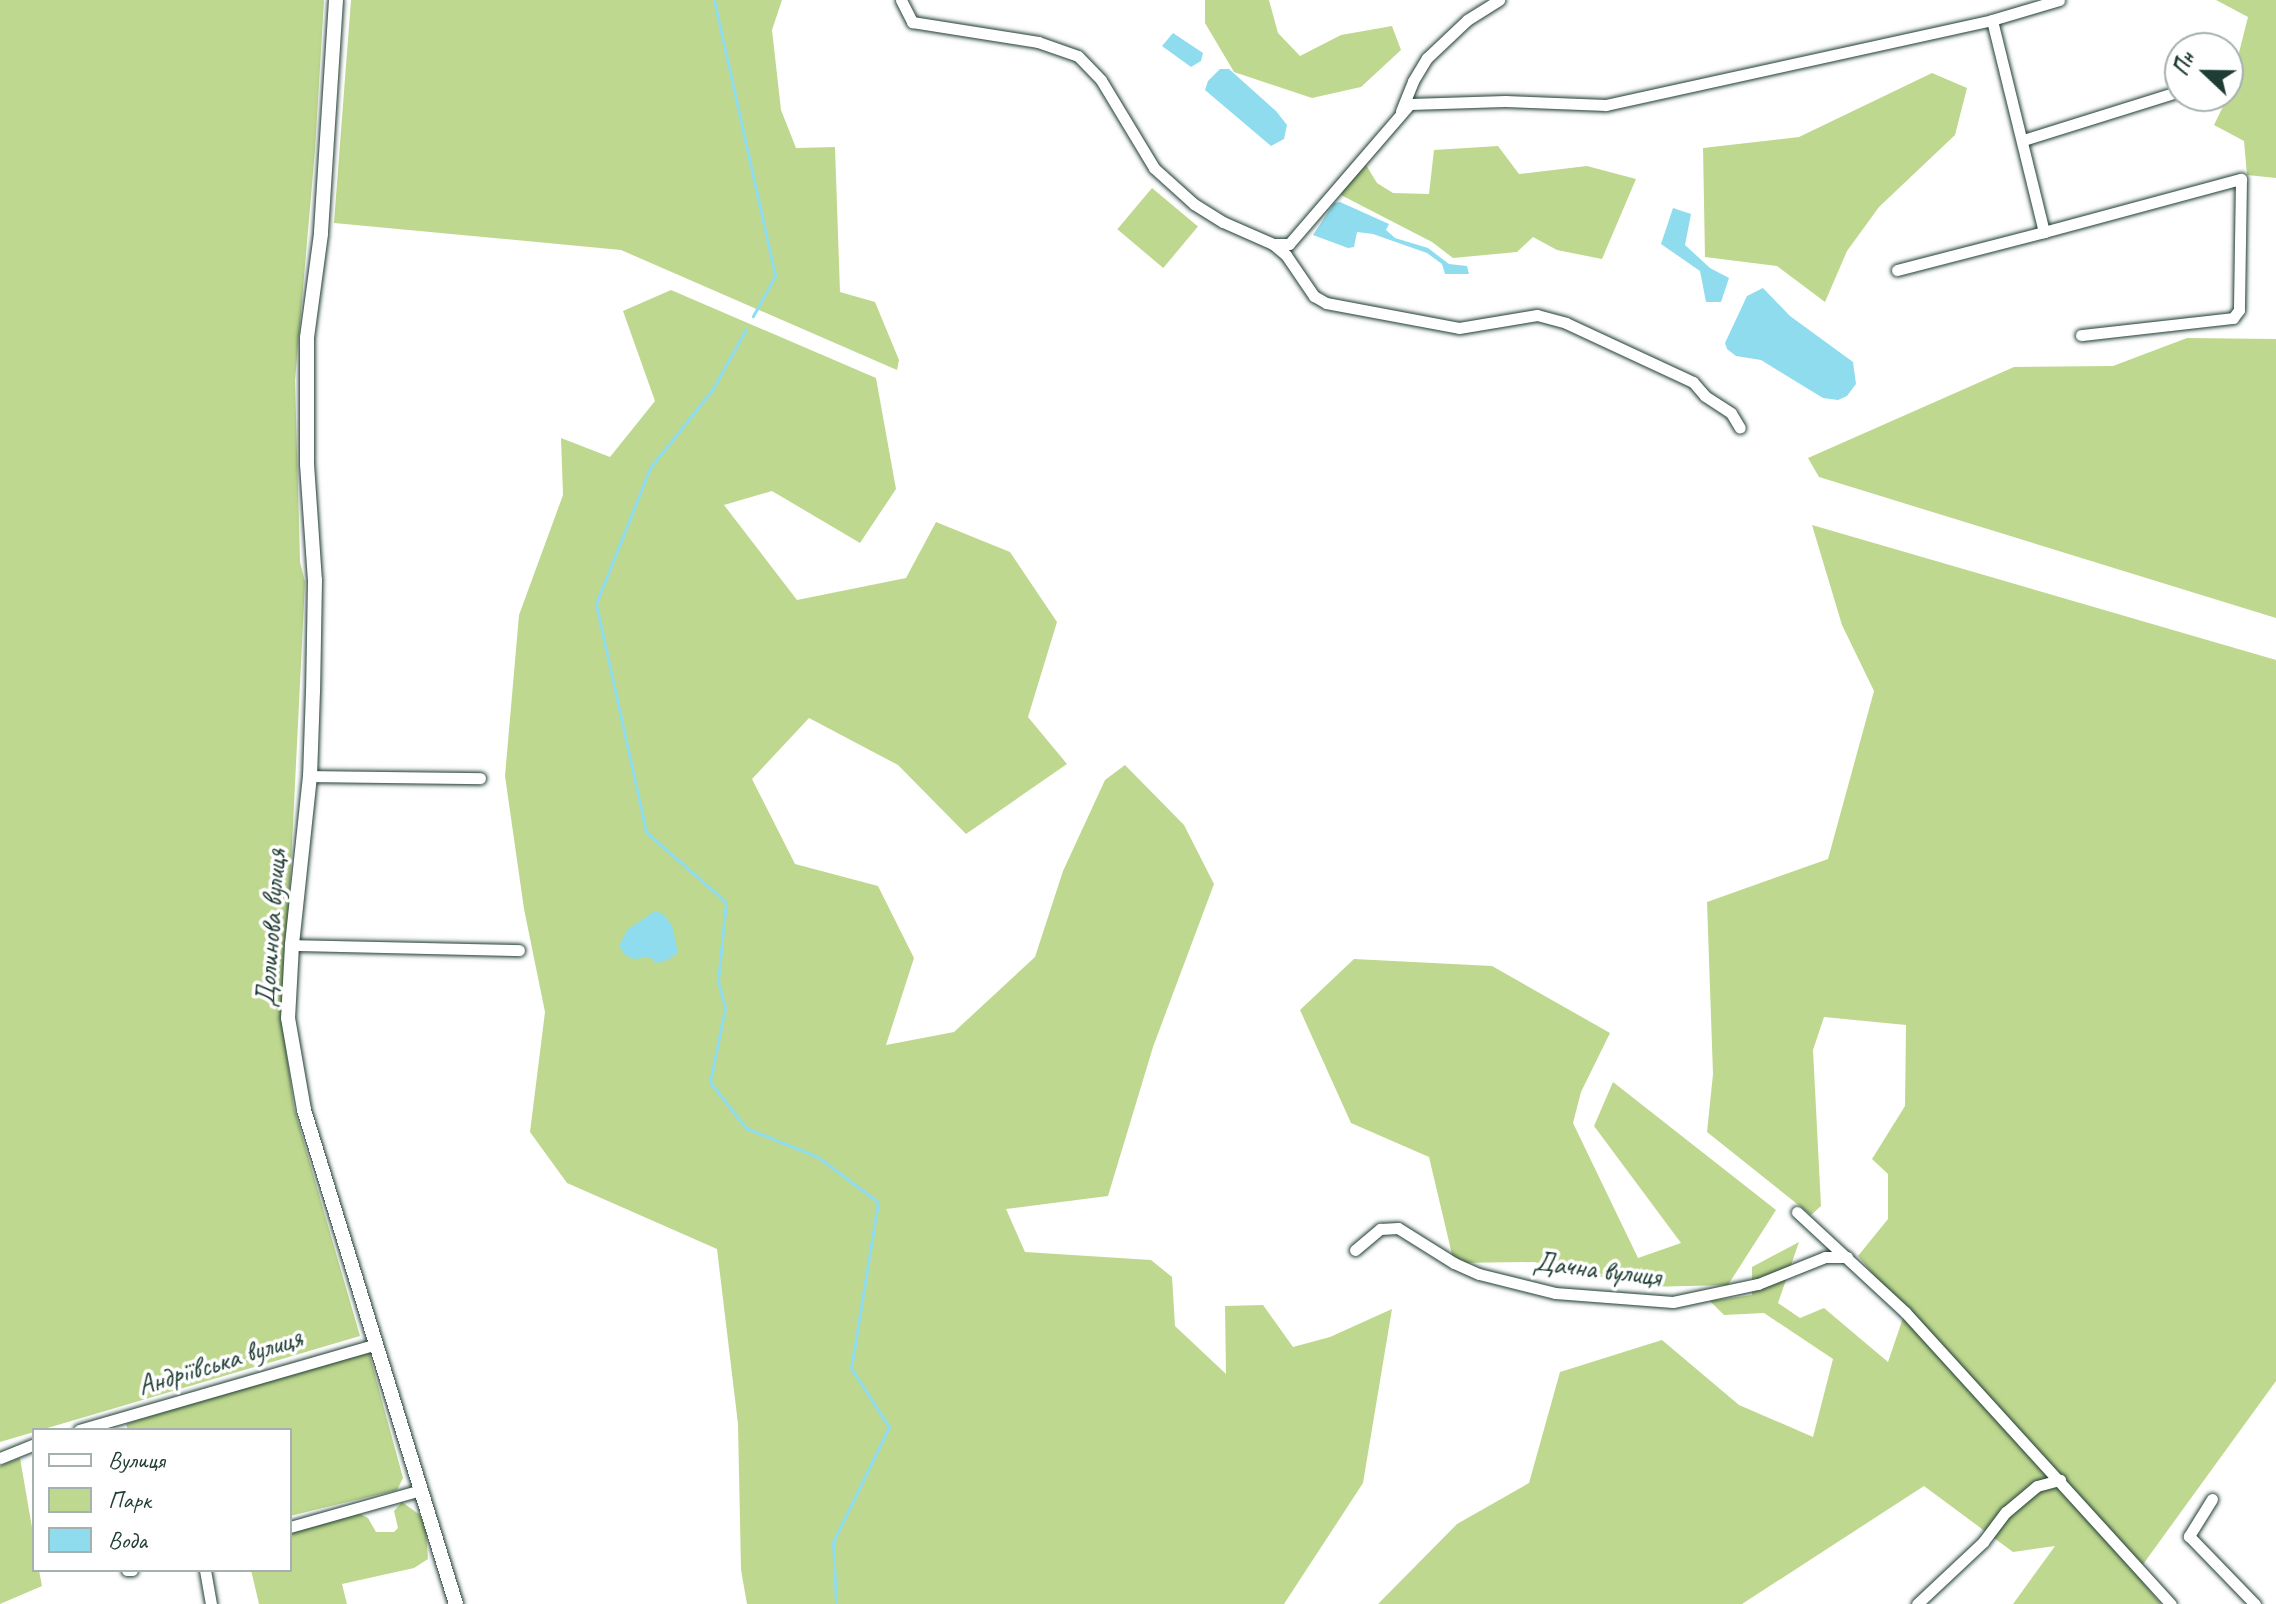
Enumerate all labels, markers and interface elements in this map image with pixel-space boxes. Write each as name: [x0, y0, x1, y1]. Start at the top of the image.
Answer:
north arrow: [2164, 32, 2244, 112]
text: Пн: [2166, 48, 2201, 80]
street label: Долинова вулиця: [249, 847, 293, 1009]
street label: Дачна вулиця: [1531, 1244, 1663, 1294]
street label: Андріївська вулиця: [133, 1321, 307, 1403]
legend: [32, 1428, 292, 1572]
text: Вулиця: [108, 1445, 165, 1475]
text: Парк: [108, 1485, 151, 1515]
text: Вода: [108, 1525, 147, 1555]

